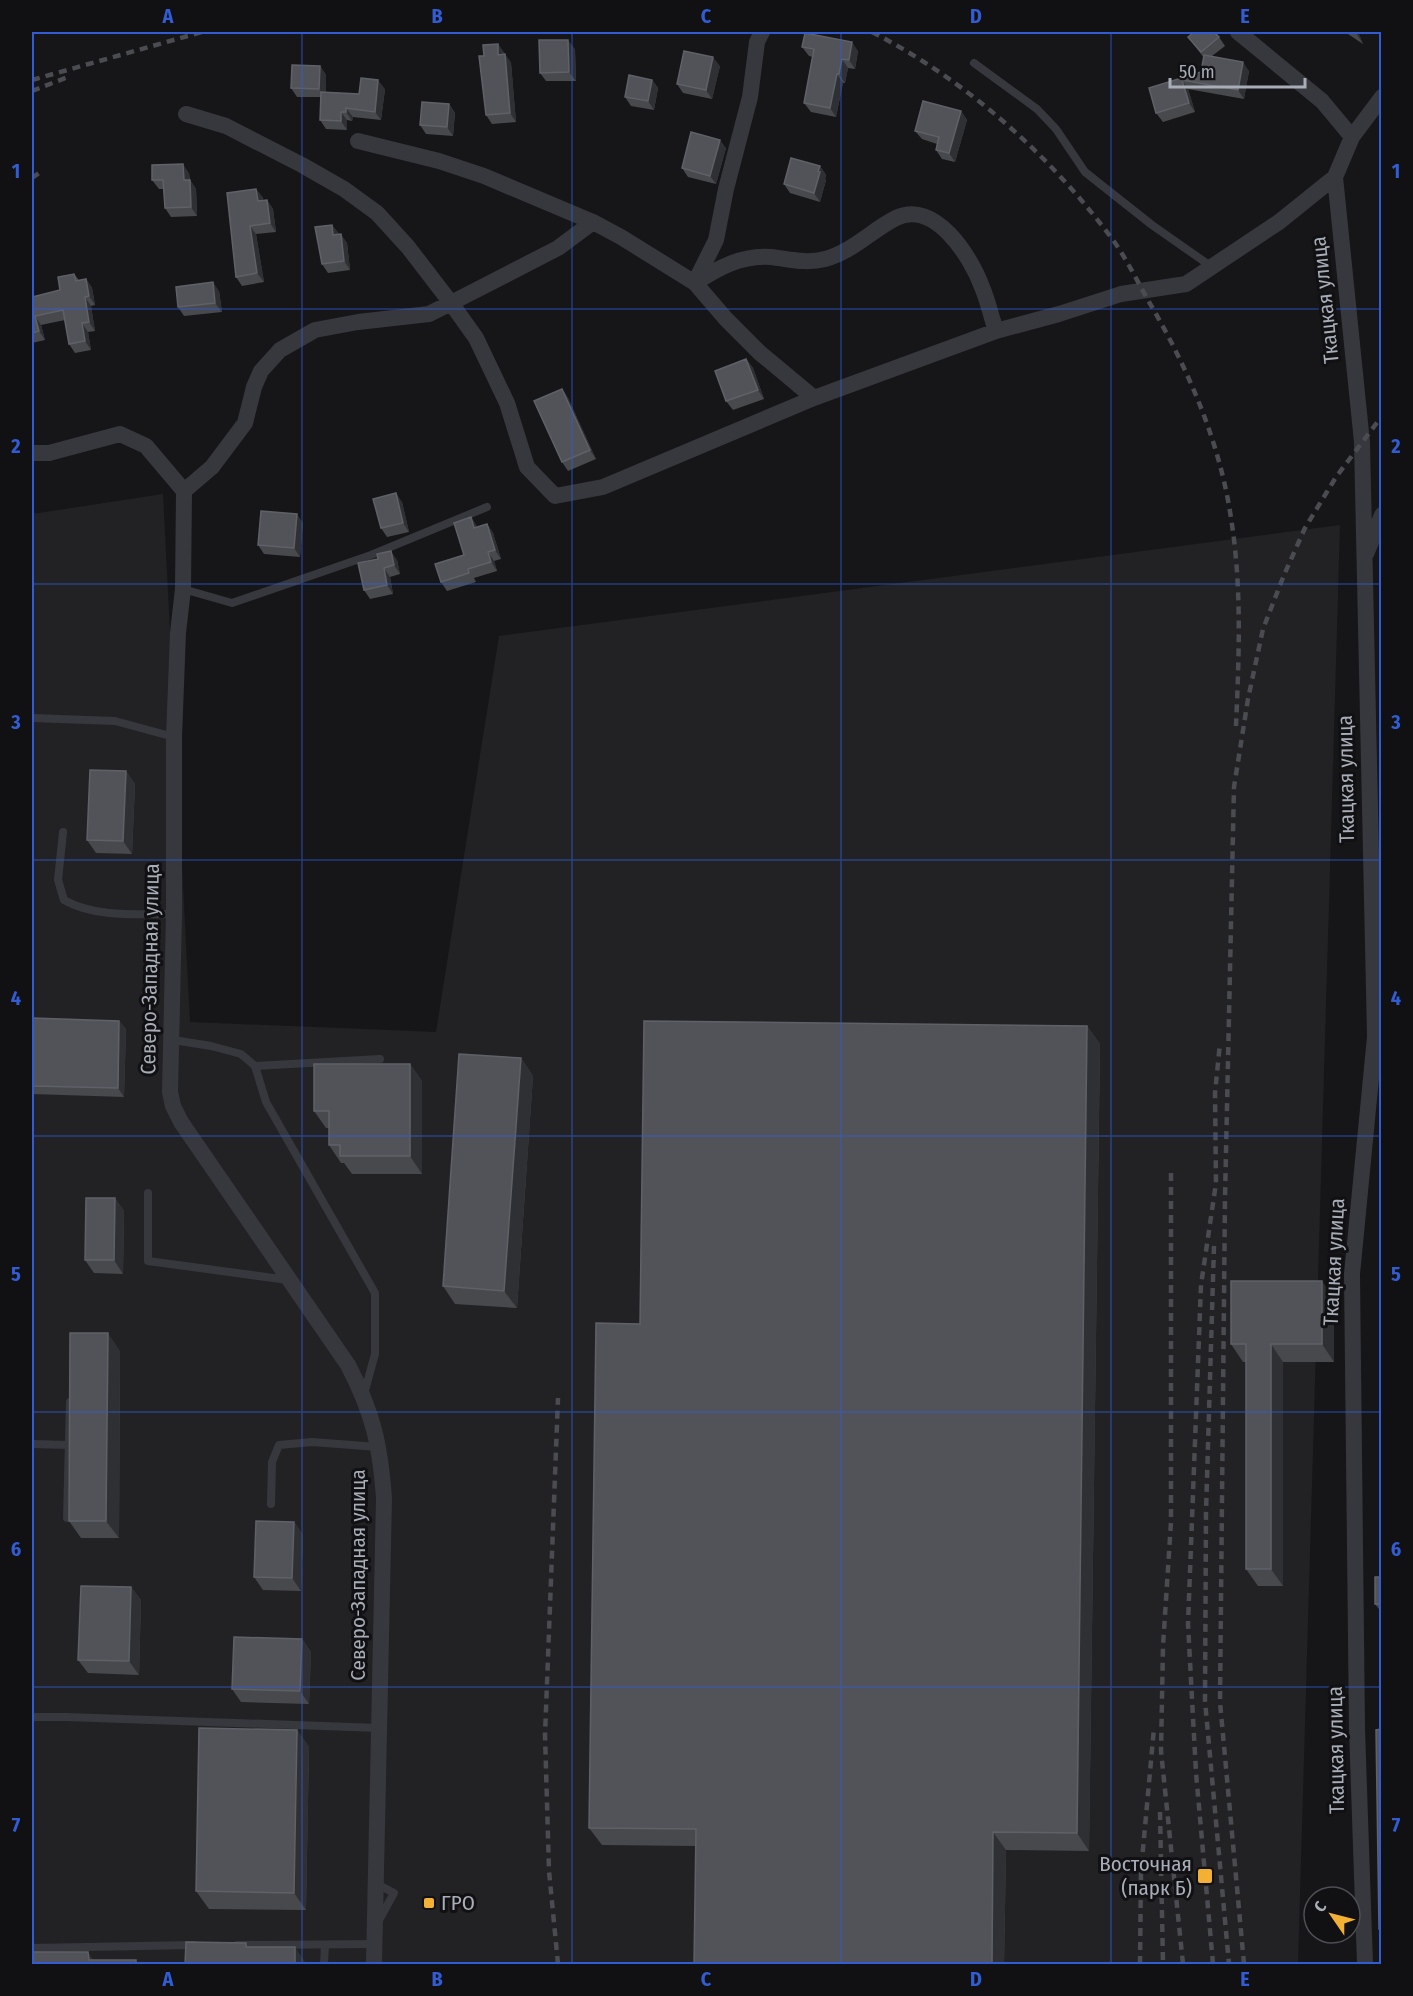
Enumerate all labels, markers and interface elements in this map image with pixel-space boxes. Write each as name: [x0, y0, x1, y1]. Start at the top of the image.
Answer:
text: A: [162, 4, 175, 28]
text: B: [431, 4, 443, 28]
text: C: [701, 4, 712, 28]
text: D: [970, 4, 982, 28]
text: E: [1240, 4, 1250, 28]
scale bar: [1170, 51, 1305, 89]
text: 50 m: [1179, 61, 1215, 83]
text: 1: [12, 159, 20, 183]
text: 1: [1392, 159, 1400, 183]
street label: Ткацкая улица: [1305, 235, 1345, 365]
text: 2: [10, 434, 21, 458]
text: 2: [1390, 434, 1401, 458]
text: 3: [10, 710, 21, 734]
text: 3: [1390, 710, 1401, 734]
street label: Ткацкая улица: [1332, 715, 1360, 843]
street label: Северо-Западная улица: [135, 863, 165, 1075]
text: 4: [11, 986, 21, 1010]
text: 4: [1391, 986, 1401, 1010]
street label: Ткацкая улица: [1318, 1198, 1350, 1326]
text: 5: [11, 1262, 21, 1286]
text: 5: [1391, 1262, 1401, 1286]
street label: Северо-Западная улица: [345, 1469, 371, 1681]
text: 6: [11, 1537, 21, 1561]
text: 6: [1391, 1537, 1401, 1561]
street label: Ткацкая улица: [1322, 1686, 1350, 1814]
text: 7: [12, 1813, 21, 1837]
text: 7: [1392, 1813, 1401, 1837]
place label: Восточная (парк Б): [1099, 1851, 1192, 1901]
marker: Восточная (парк Б): [1196, 1867, 1214, 1885]
north arrow: [1302, 1885, 1362, 1945]
place label: ГРО: [441, 1890, 475, 1916]
marker: ГРО: [422, 1896, 436, 1910]
text: С: [1310, 1897, 1331, 1916]
text: A: [162, 1967, 175, 1991]
text: B: [431, 1967, 443, 1991]
text: C: [701, 1967, 712, 1991]
text: D: [970, 1967, 982, 1991]
text: E: [1240, 1967, 1250, 1991]

